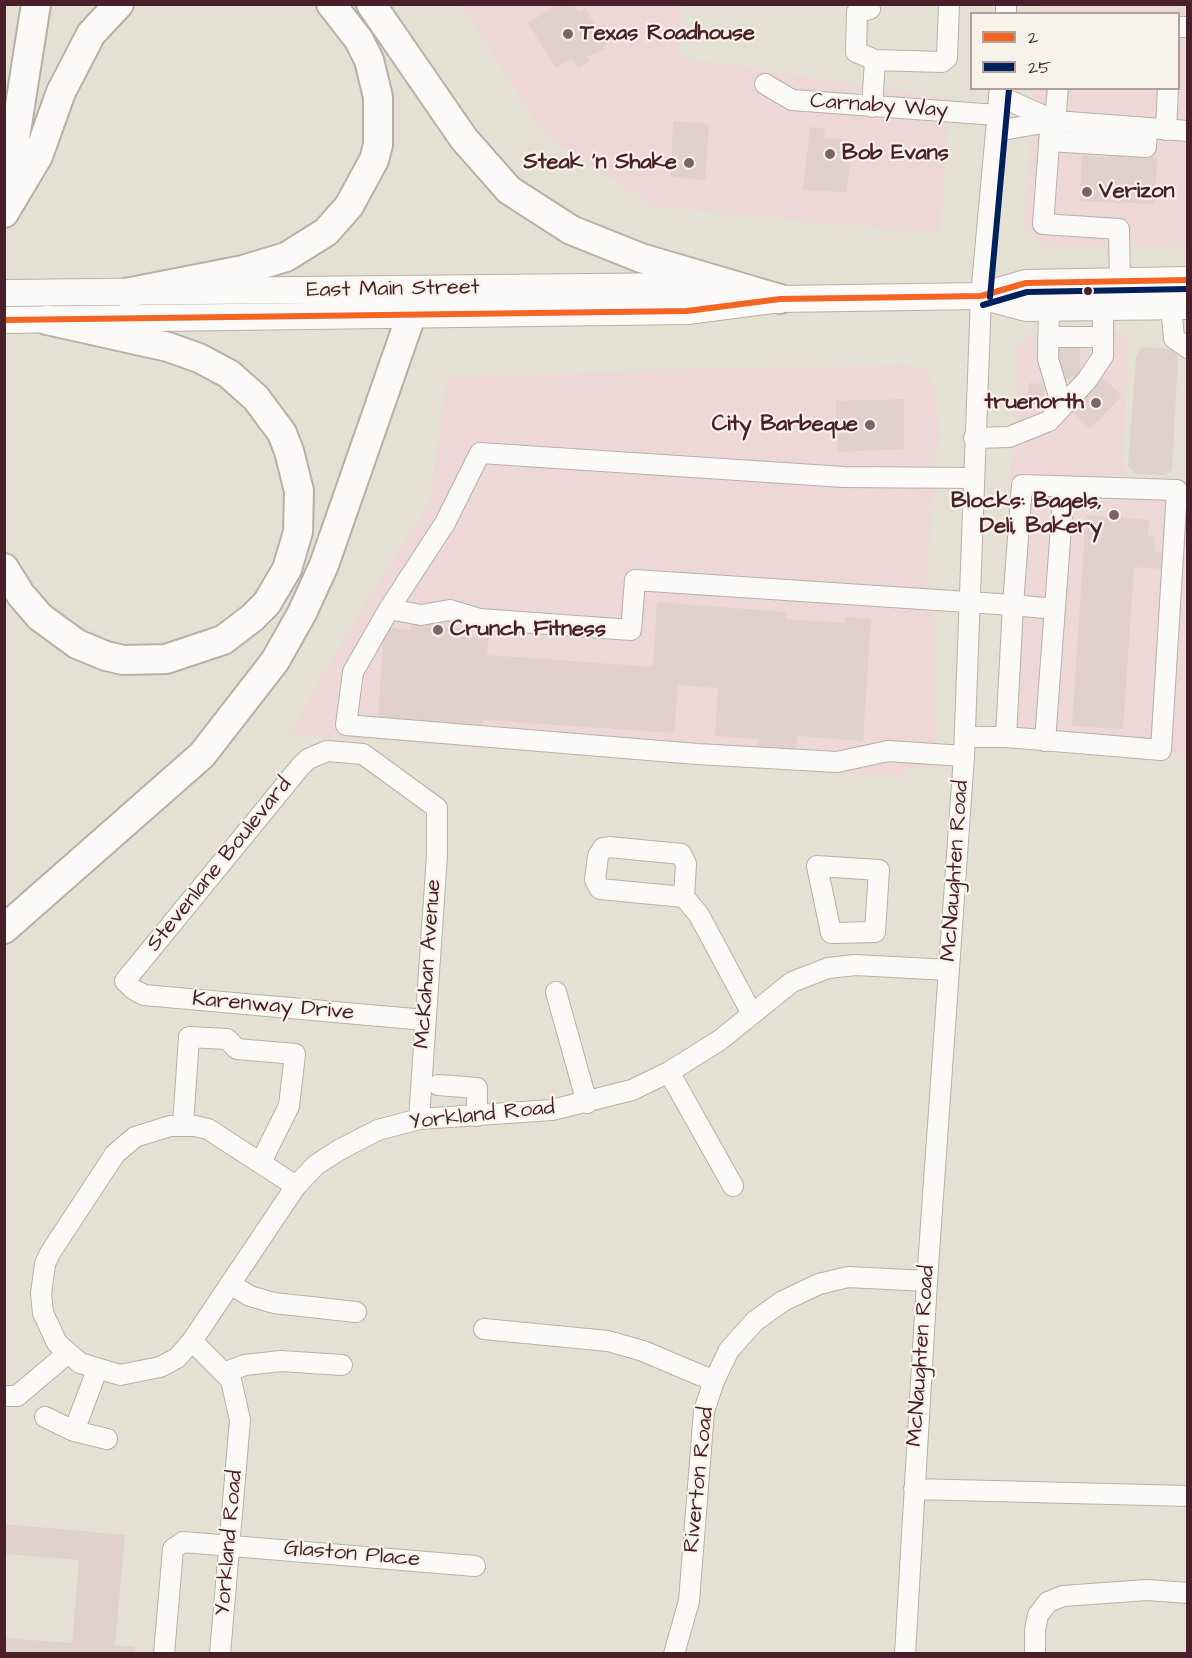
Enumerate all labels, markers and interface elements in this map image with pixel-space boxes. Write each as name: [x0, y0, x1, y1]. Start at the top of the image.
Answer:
legend: [970, 12, 1180, 90]
place label: Texas Roadhouse: [580, 21, 755, 47]
text: 2: [1028, 25, 1038, 50]
marker: Texas Roadhouse: [561, 27, 575, 41]
text: 25: [1028, 55, 1051, 80]
street label: Carnaby Way: [809, 89, 949, 125]
place label: Bob Evans: [842, 141, 949, 167]
marker: Bob Evans: [823, 147, 837, 161]
place label: Steak 'n Shake: [524, 150, 677, 176]
marker: Steak 'n Shake: [682, 156, 696, 170]
place label: Verizon: [1099, 179, 1174, 205]
marker: Verizon: [1080, 185, 1094, 199]
street label: East Main Street: [306, 275, 480, 305]
unlabelled marker: [1082, 285, 1094, 297]
place label: truenorth: [985, 390, 1084, 416]
marker: truenorth: [1089, 396, 1103, 410]
place label: City Barbeque: [712, 412, 858, 438]
marker: City Barbeque: [863, 418, 877, 432]
place label: Blocks: Bagels, Deli, Bakery: [951, 489, 1102, 540]
marker: Blocks: Bagels, Deli, Bakery: [1107, 508, 1121, 522]
place label: Crunch Fitness: [450, 617, 606, 643]
marker: Crunch Fitness: [431, 623, 445, 637]
street label: Stevenlane Boulevard: [142, 773, 298, 957]
street label: McNaughten Road: [936, 779, 976, 963]
street label: McKahan Avenue: [410, 878, 448, 1050]
street label: Karenway Drive: [191, 987, 355, 1027]
street label: Yorkland Road: [408, 1095, 556, 1137]
street label: McNaughten Road: [902, 1264, 942, 1448]
street label: Riverton Road: [679, 1406, 721, 1554]
street label: Yorkland Road: [210, 1469, 250, 1617]
street label: Glaston Place: [283, 1536, 421, 1574]

